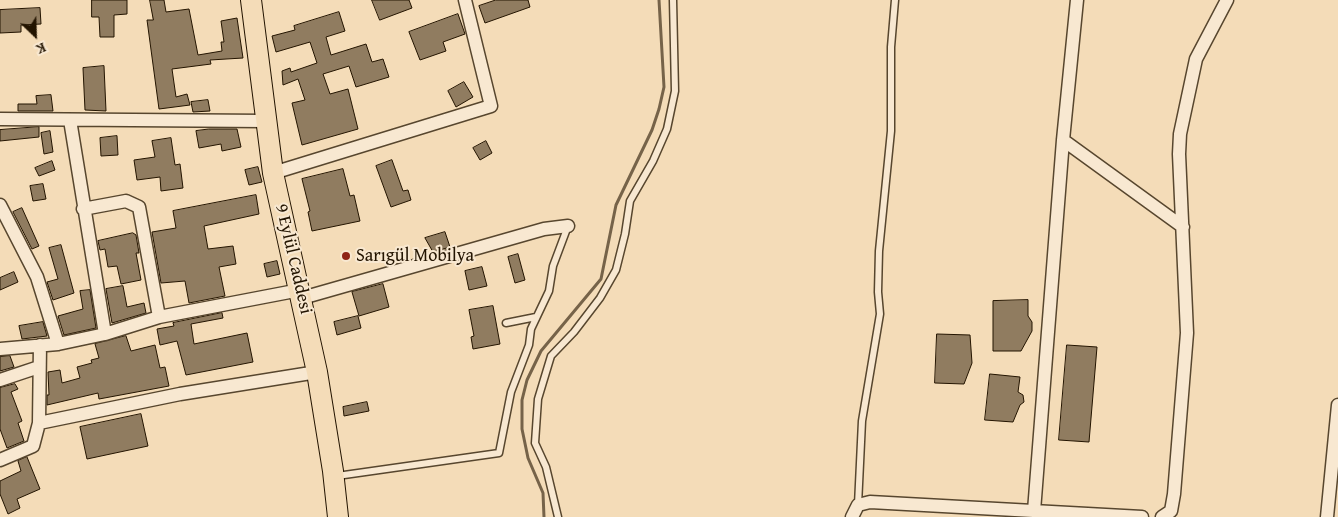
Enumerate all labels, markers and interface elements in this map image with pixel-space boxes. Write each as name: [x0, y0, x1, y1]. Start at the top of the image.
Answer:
north arrow: [10, 10, 60, 60]
text: K: [33, 38, 49, 60]
street label: 9 Eylül Caddesi: [270, 202, 316, 316]
place label: Sarıgül Mobilya: [356, 245, 474, 267]
marker: Sarıgül Mobilya: [340, 250, 352, 262]

